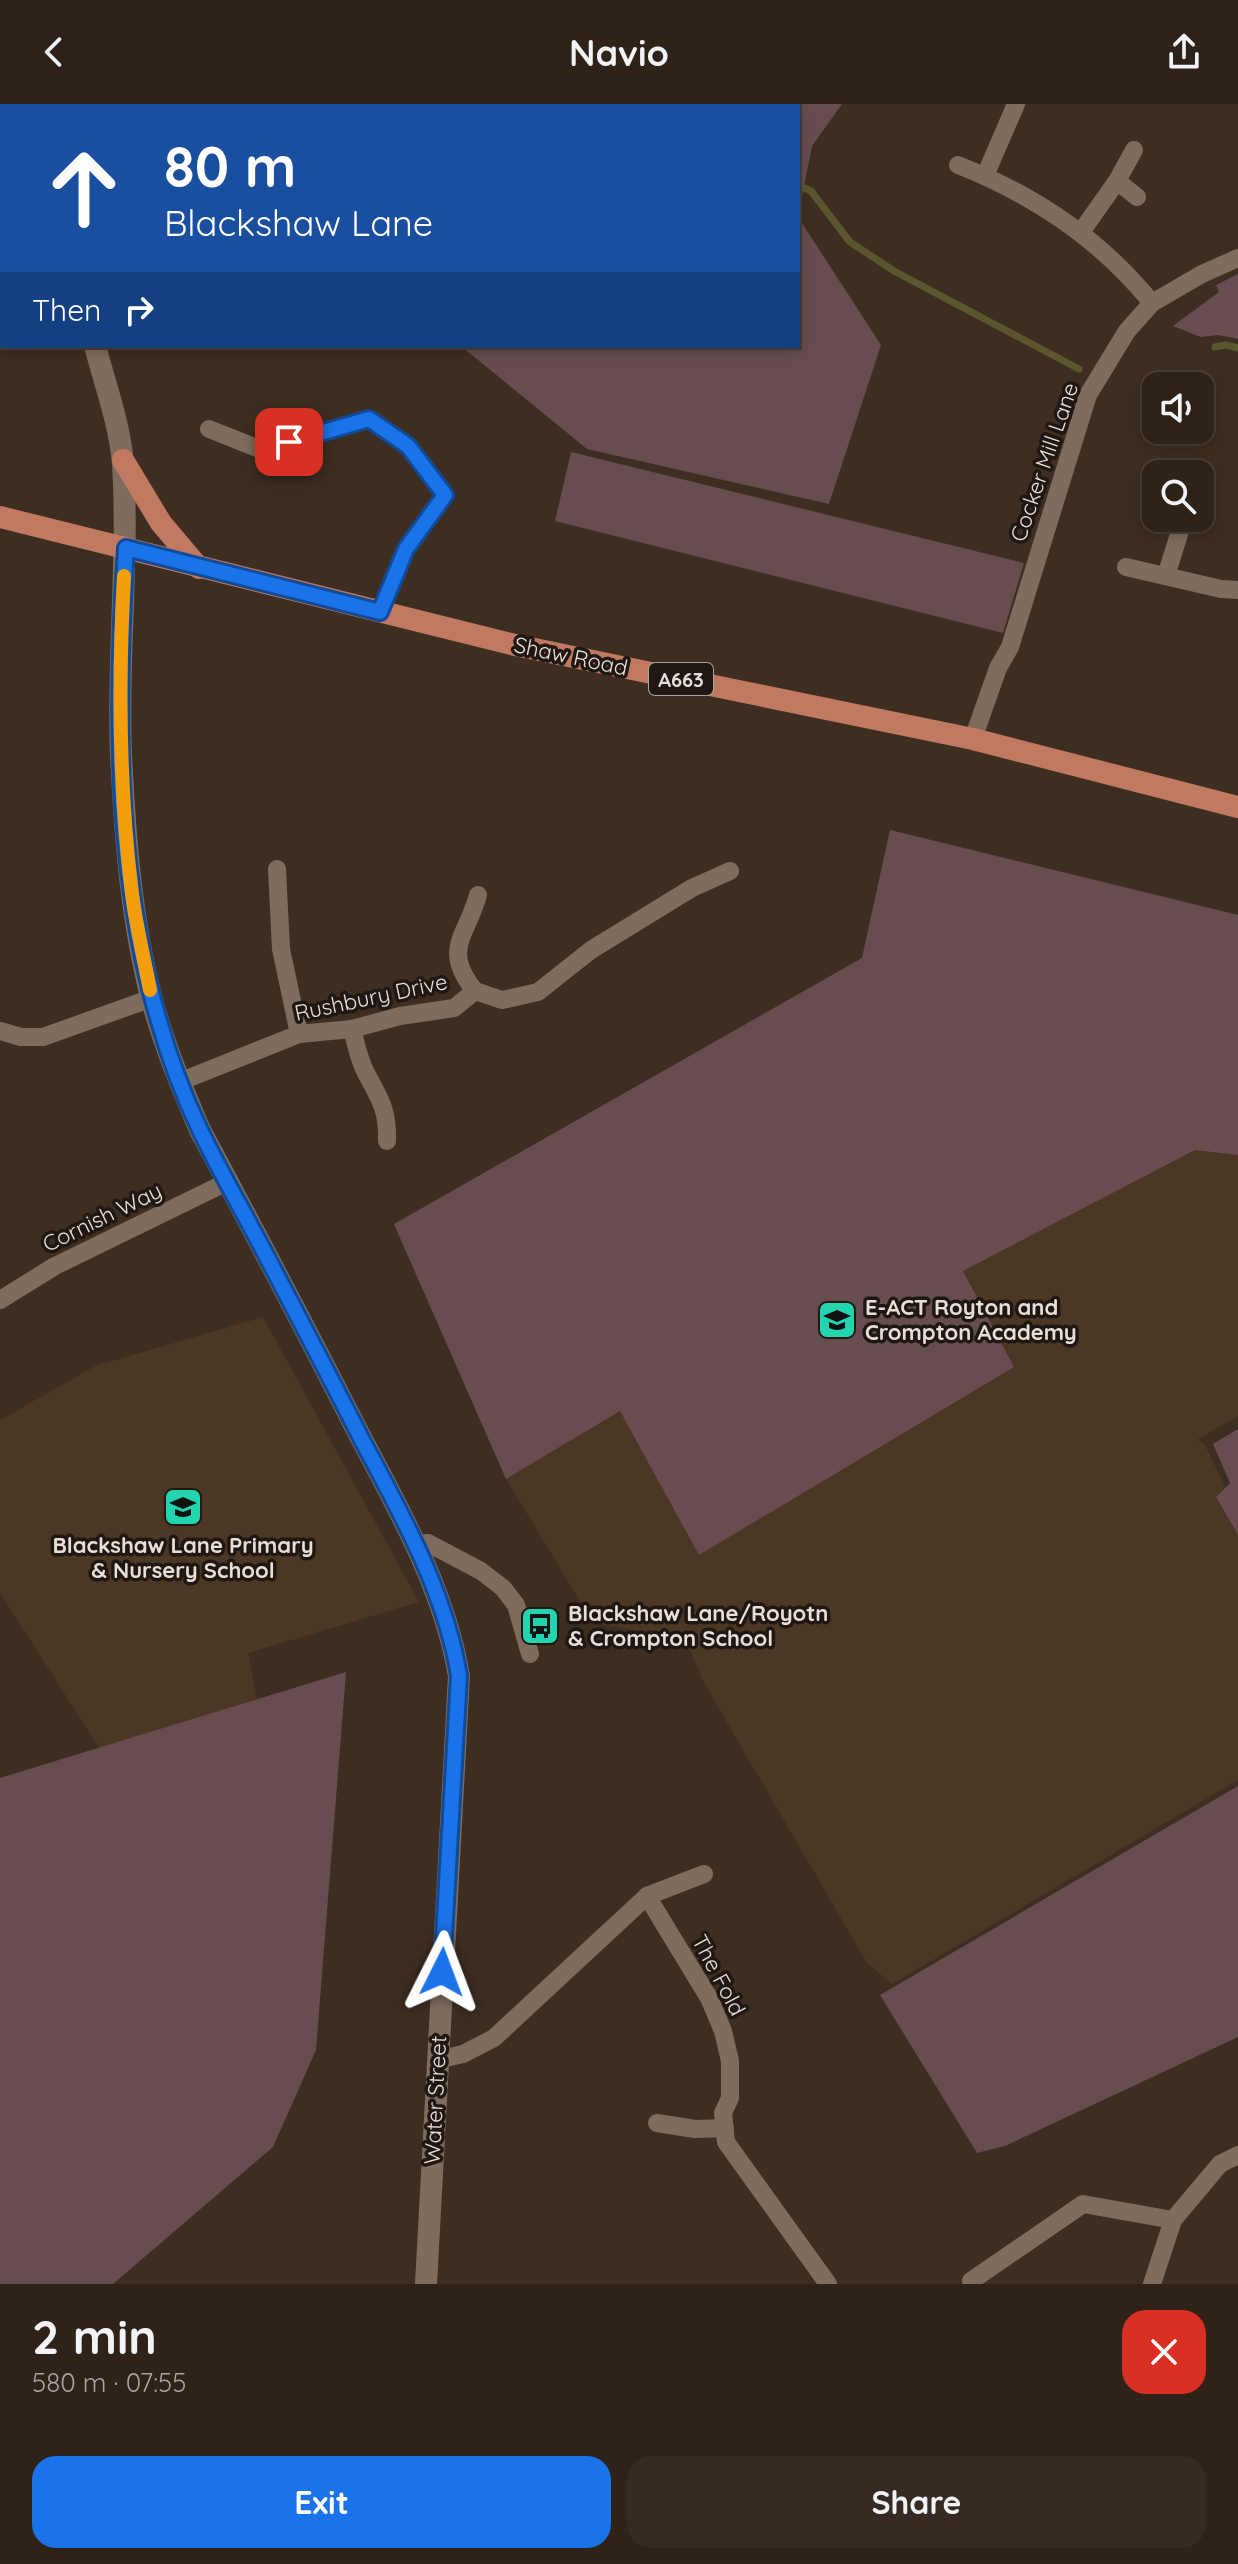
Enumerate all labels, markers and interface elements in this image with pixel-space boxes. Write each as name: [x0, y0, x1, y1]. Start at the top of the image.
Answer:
icon: back: [32, 30, 76, 74]
text: Navio: [569, 30, 669, 75]
icon: share: [1162, 30, 1206, 74]
text: 80 m: [164, 131, 296, 201]
icon: ahead: [32, 136, 136, 240]
text: Blackshaw Lane: [164, 200, 433, 245]
icon: right: [117, 288, 161, 332]
text: Then: [32, 291, 101, 329]
map controls: [1142, 372, 1214, 532]
button: sound: [1142, 372, 1214, 444]
street label: Cocker Mill Lane: [1004, 379, 1084, 545]
pin: [255, 408, 323, 476]
icon: arrive: [267, 420, 311, 464]
button: search: [1142, 460, 1214, 532]
street label: Shaw Road: [512, 630, 630, 682]
road number: A663: [649, 663, 713, 695]
street label: Rushbury Drive: [292, 967, 450, 1027]
street label: Cornish Way: [38, 1176, 166, 1258]
place label: E-ACT Royton and Crompton Academy: [865, 1293, 1077, 1346]
school or university icon: E-ACT Royton and Crompton Academy: [816, 1299, 858, 1341]
school or university icon: Blackshaw Lane Primary & Nursery School: [162, 1486, 204, 1528]
place label: Blackshaw Lane Primary & Nursery School: [52, 1531, 314, 1584]
place label: Blackshaw Lane/Royotn & Crompton School: [568, 1599, 828, 1652]
bus stop icon: Blackshaw Lane/Royotn & Crompton School: [519, 1605, 561, 1647]
position arrow: [400, 1930, 484, 2014]
street label: The Fold: [686, 1930, 752, 2020]
street label: Water Street: [418, 2035, 452, 2165]
text: 2 min: [32, 2306, 157, 2366]
button: close: [1122, 2310, 1206, 2394]
text: 580 m · 07:55: [32, 2366, 186, 2399]
button: Exit: [32, 2456, 611, 2548]
button: Share: [627, 2456, 1206, 2548]

